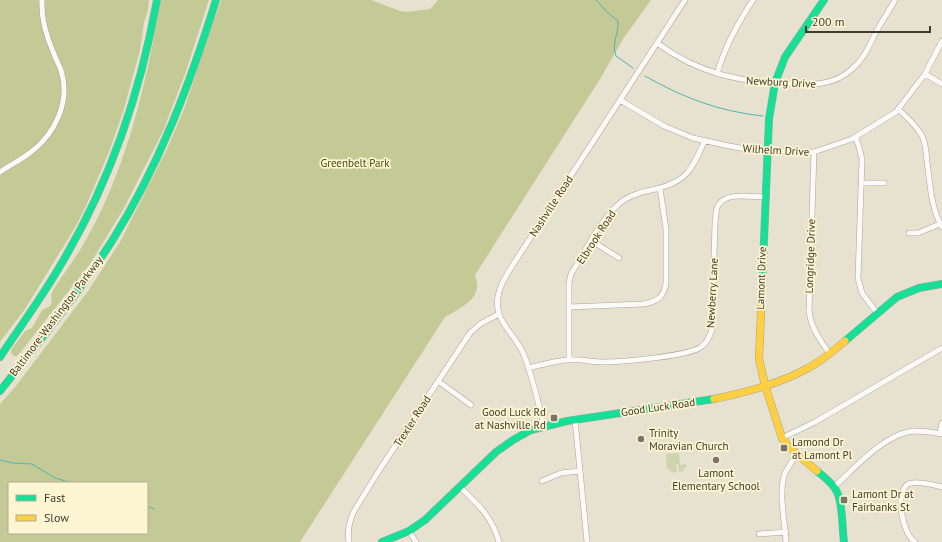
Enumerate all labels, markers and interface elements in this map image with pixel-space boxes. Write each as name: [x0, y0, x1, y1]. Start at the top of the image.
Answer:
scale bar: [806, 8, 930, 34]
text: 200 m: [812, 14, 845, 29]
street label: Newburg Drive: [746, 73, 817, 91]
street label: Wilhelm Drive: [742, 141, 810, 159]
park label: Greenbelt Park: [320, 156, 390, 170]
street label: Nashville Road: [526, 173, 576, 239]
street label: Elbrook Road: [573, 207, 619, 267]
street label: Longridge Drive: [802, 218, 818, 293]
street label: Lamont Drive: [753, 246, 769, 310]
street label: Baltimore-Washington Parkway: [6, 252, 106, 379]
street label: Newberry Lane: [703, 257, 721, 328]
street label: Trexler Road: [390, 393, 434, 449]
street label: Good Luck Road: [620, 395, 696, 419]
place label: Good Luck Rd at Nashville Rd: [475, 405, 546, 432]
marker: Good Luck Rd at Nashville Rd: [549, 413, 559, 423]
place label: Trinity Moravian Church: [649, 426, 728, 453]
marker: Trinity Moravian Church: [636, 434, 646, 444]
place label: Lamond Dr at Lamont Pl: [792, 435, 853, 462]
marker: Lamond Dr at Lamont Pl: [779, 443, 789, 453]
marker: Lamont Elementary School: [711, 455, 721, 465]
place label: Lamont Elementary School: [672, 466, 761, 493]
legend: [8, 482, 148, 534]
place label: Lamont Dr at Fairbanks St: [852, 487, 914, 514]
text: Fast: [44, 490, 65, 505]
marker: Lamont Dr at Fairbanks St: [839, 495, 849, 505]
text: Slow: [44, 510, 69, 525]

